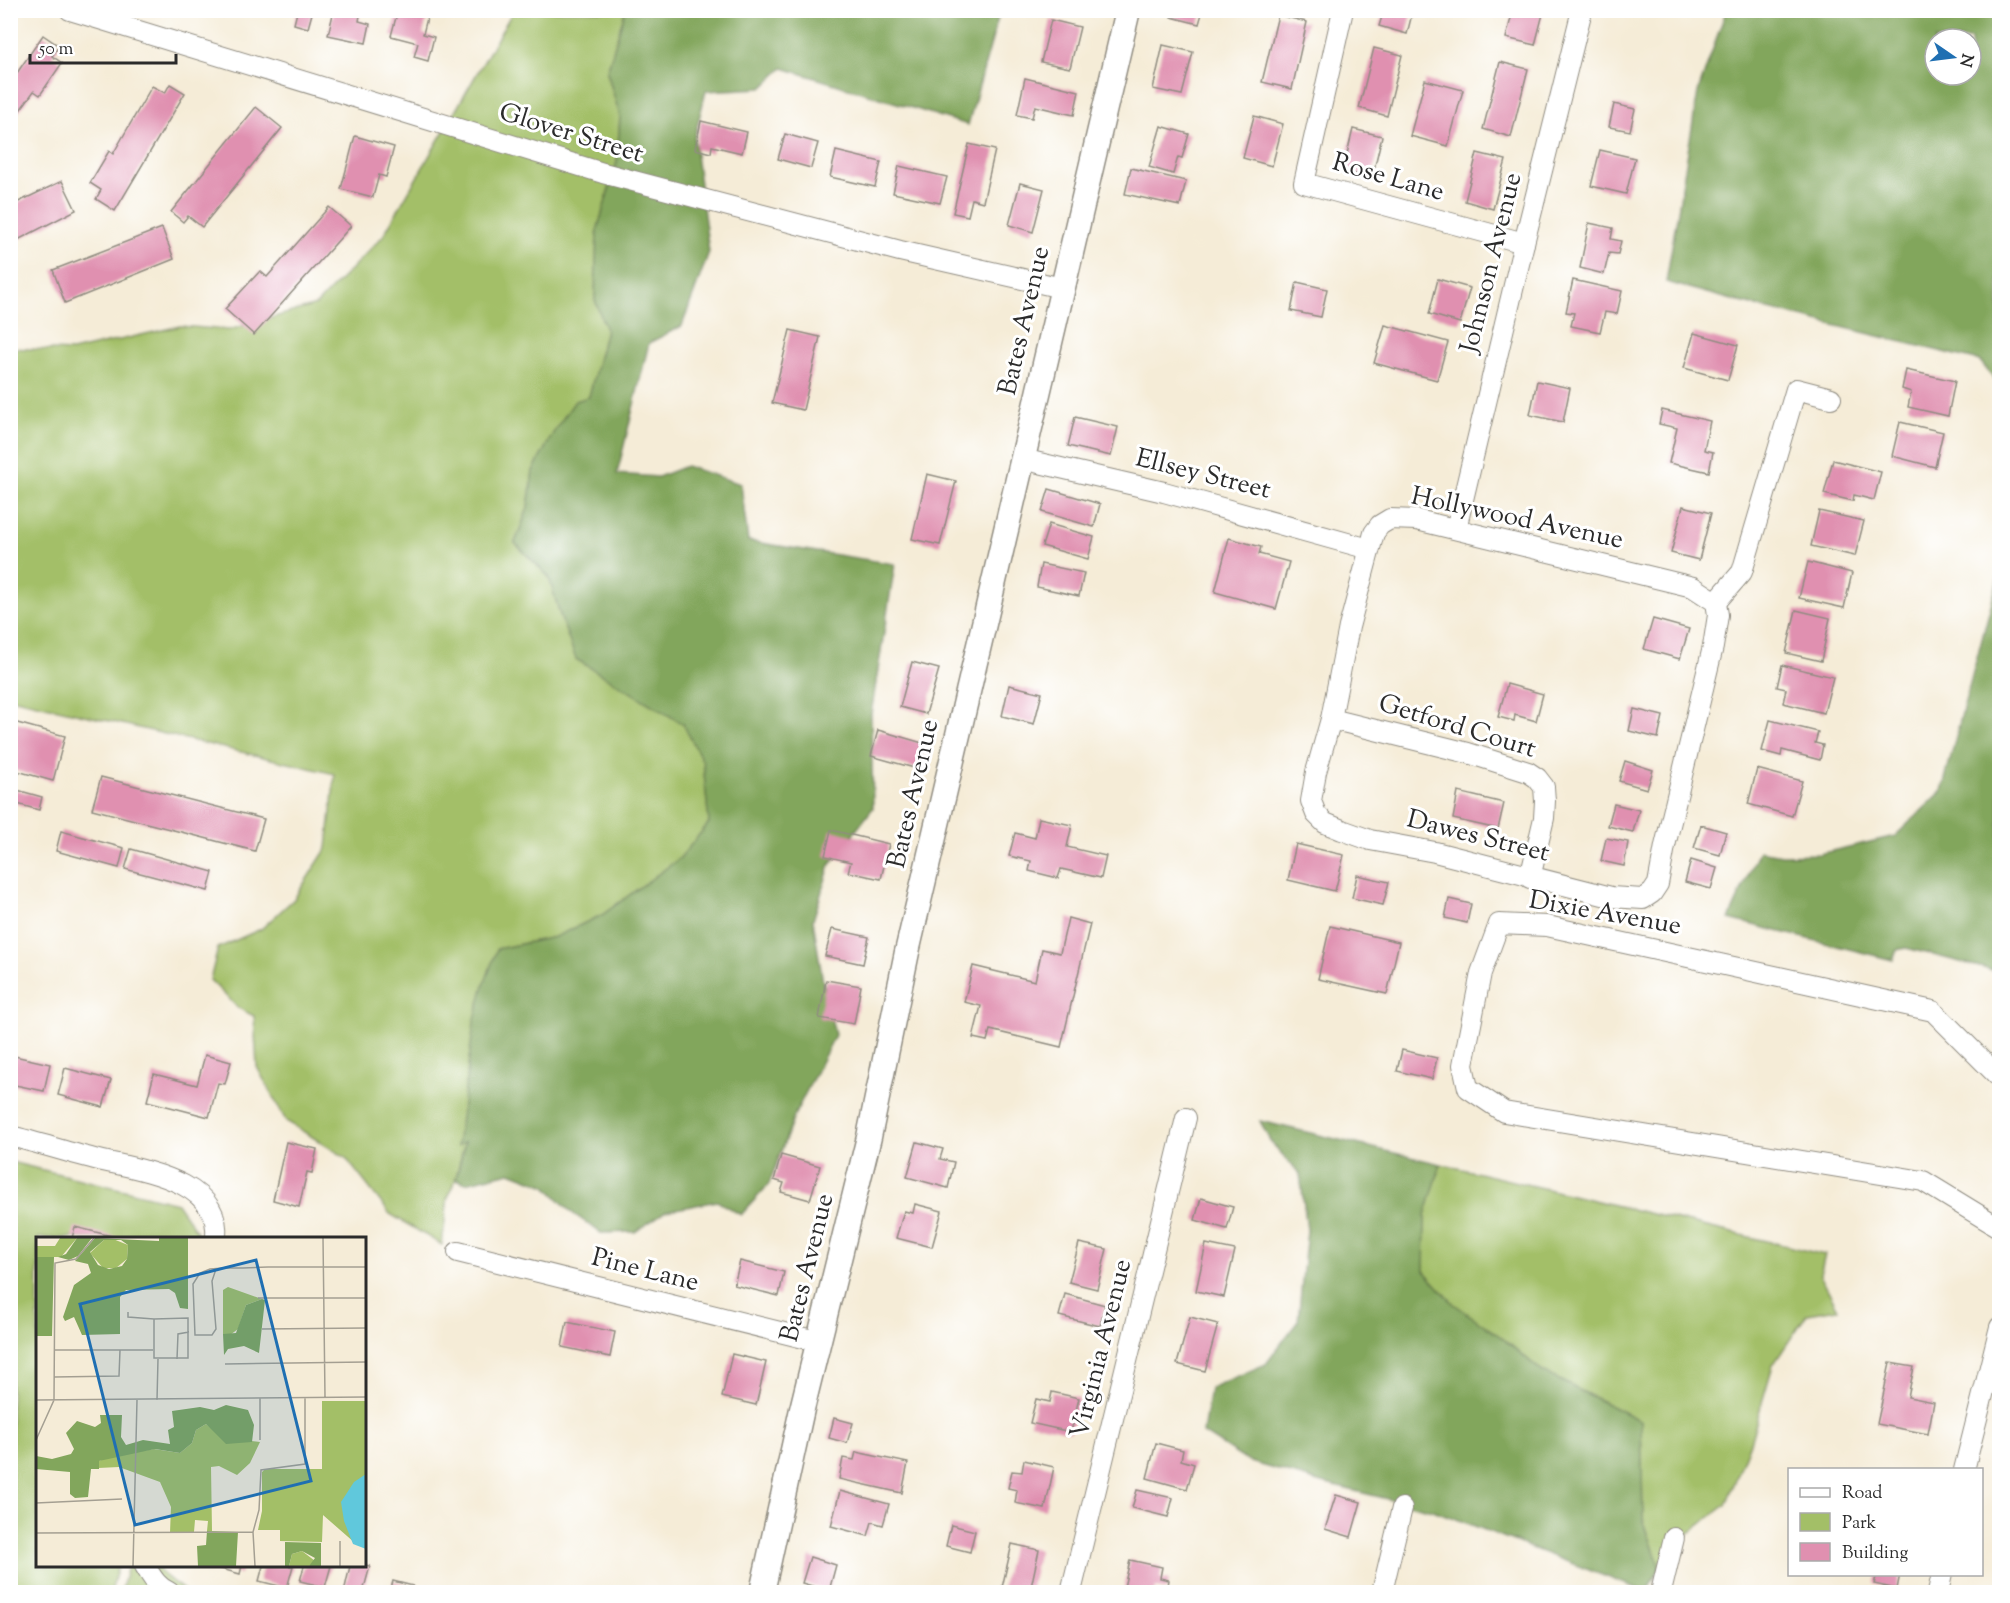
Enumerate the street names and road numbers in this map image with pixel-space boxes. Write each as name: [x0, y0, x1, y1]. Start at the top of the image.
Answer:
street label: Glover Street: [494, 95, 648, 174]
street label: Rose Lane: [1328, 144, 1448, 212]
street label: Johnson Avenue: [1451, 169, 1532, 359]
street label: Bates Avenue: [990, 243, 1060, 399]
street label: Ellsey Street: [1132, 440, 1274, 510]
street label: Hollywood Avenue: [1407, 478, 1627, 560]
street label: Getford Court: [1374, 685, 1540, 769]
street label: Bates Avenue: [879, 716, 949, 872]
street label: Dawes Street: [1403, 801, 1553, 873]
street label: Dixie Avenue: [1526, 882, 1684, 946]
street label: Bates Avenue: [772, 1190, 844, 1346]
street label: Pine Lane: [587, 1240, 703, 1302]
street label: Virginia Avenue: [1062, 1255, 1142, 1443]

